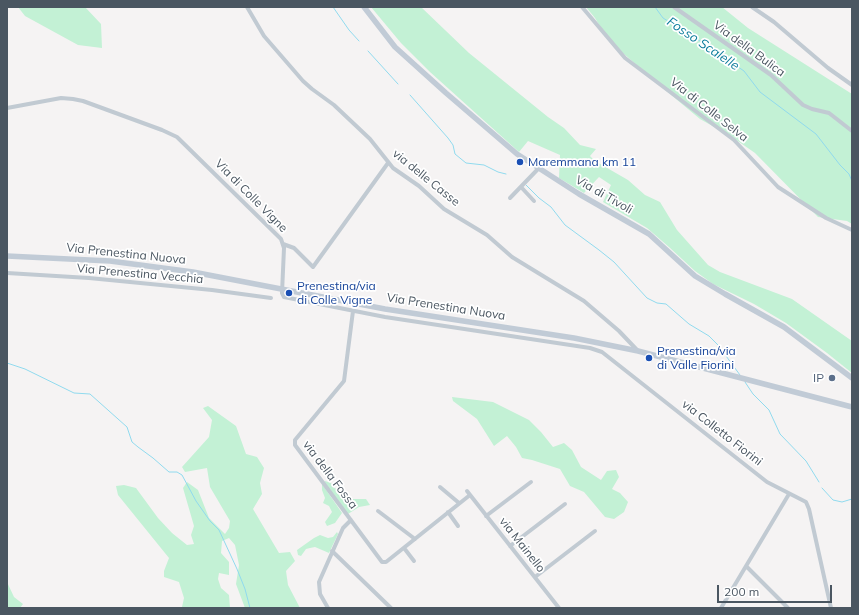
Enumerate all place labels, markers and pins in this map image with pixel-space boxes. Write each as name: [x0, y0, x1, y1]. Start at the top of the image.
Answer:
place label: Maremmana km 11: [528, 155, 636, 169]
marker: Maremmana km 11: [515, 157, 525, 167]
place label: Prenestina/via di Colle Vigne: [297, 279, 376, 307]
marker: Prenestina/via di Colle Vigne: [284, 288, 294, 298]
place label: Prenestina/via di Valle Fiorini: [657, 344, 736, 372]
marker: Prenestina/via di Valle Fiorini: [644, 353, 654, 363]
place label: IP: [813, 371, 824, 385]
marker: IP: [827, 373, 837, 383]

